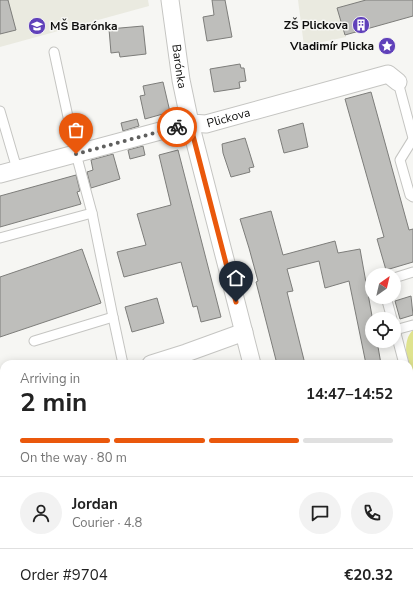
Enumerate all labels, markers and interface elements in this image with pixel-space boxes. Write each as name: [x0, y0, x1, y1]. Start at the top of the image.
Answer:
building icon: ZŠ Plickova: [351, 15, 371, 35]
school or university icon: MŠ Barónka: [27, 16, 47, 36]
place label: ZŠ Plickova: [284, 17, 348, 33]
place label: MŠ Barónka: [50, 18, 118, 34]
place icon: Vladimír Plicka: [377, 36, 397, 56]
place label: Vladimír Plicka: [289, 38, 374, 54]
street label: Barónka: [168, 43, 191, 90]
street label: Plickova: [205, 104, 252, 131]
courier: [157, 107, 197, 147]
pin: [59, 113, 93, 154]
icon: bike: [166, 116, 188, 138]
icon: bag: [65, 119, 87, 141]
pin: [219, 261, 253, 302]
icon: home: [225, 267, 247, 289]
north arrow: [365, 268, 401, 304]
map controls: [365, 268, 401, 348]
button: locate: [365, 312, 401, 348]
text: Arriving in: [20, 370, 80, 388]
text: 14:47–14:52: [306, 384, 393, 404]
text: 2 min: [20, 385, 87, 420]
text: On the way · 80 m: [20, 449, 127, 467]
button: person: [20, 492, 62, 534]
button: chat: [299, 492, 341, 534]
button: phone: [351, 492, 393, 534]
text: Jordan: [72, 494, 118, 514]
text: Courier · 4.8: [72, 514, 142, 532]
text: Order #9704: [20, 565, 108, 585]
text: €20.32: [344, 565, 393, 585]

